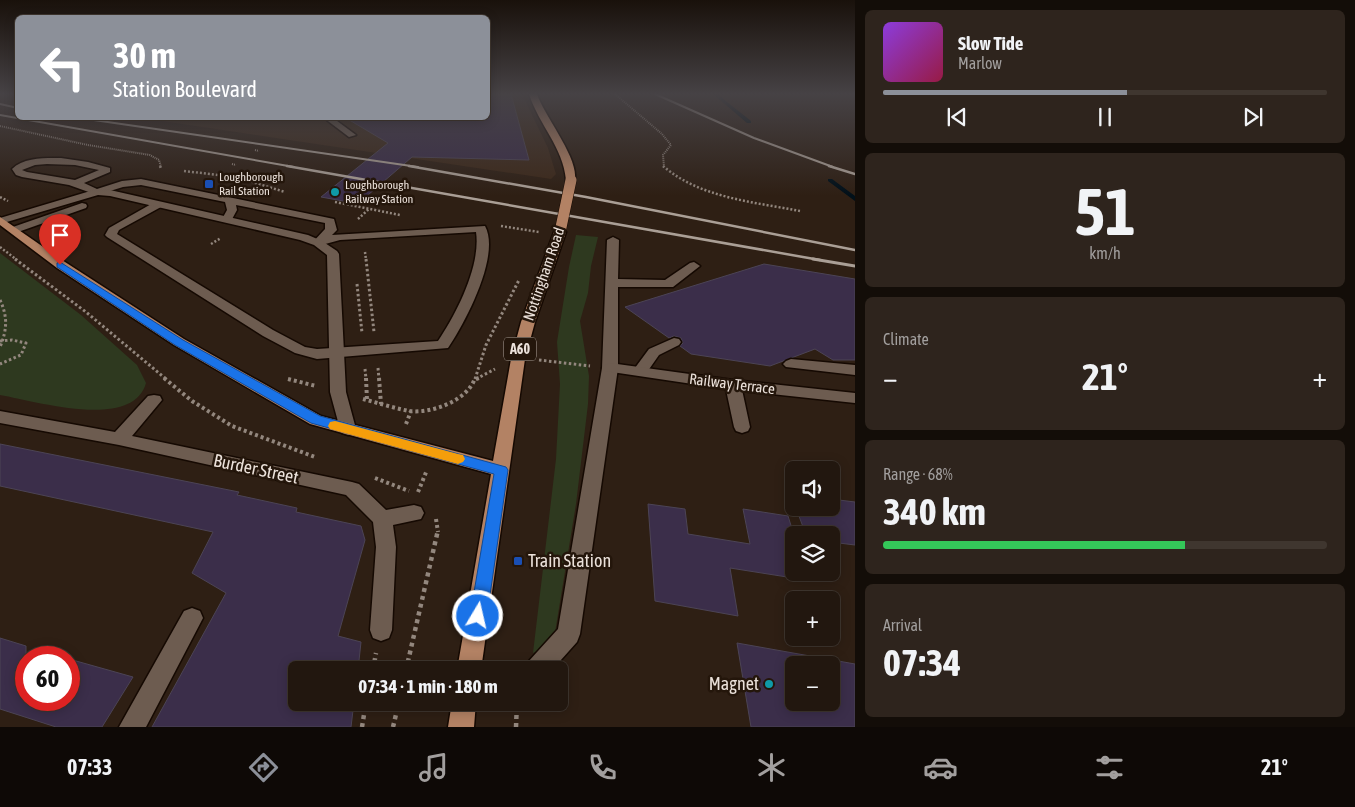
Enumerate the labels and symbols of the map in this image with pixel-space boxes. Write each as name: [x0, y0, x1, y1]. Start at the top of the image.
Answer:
place label: Loughborough Rail Station: [219, 170, 283, 198]
marker: Loughborough Rail Station: [203, 178, 215, 190]
place label: Loughborough Railway Station: [345, 178, 413, 206]
marker: Loughborough Railway Station: [329, 186, 341, 198]
pin: [39, 214, 81, 265]
street label: Nottingham Road: [520, 225, 567, 323]
road number: A60: [504, 338, 536, 360]
street label: Railway Terrace: [688, 370, 776, 397]
street label: Burder Street: [212, 449, 301, 488]
place label: Train Station: [528, 550, 611, 571]
marker: Train Station: [512, 555, 524, 567]
position arrow: [451, 589, 503, 641]
speed limit sign: 60: [15, 646, 80, 711]
place label: Magnet: [709, 673, 759, 694]
marker: Magnet: [763, 678, 775, 690]

